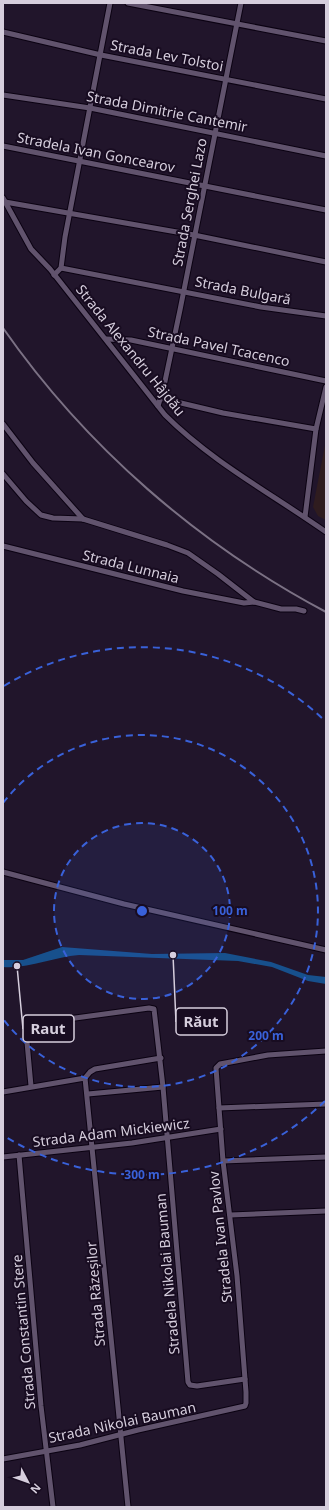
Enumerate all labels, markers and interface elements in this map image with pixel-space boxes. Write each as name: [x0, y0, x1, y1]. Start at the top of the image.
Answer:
street label: Strada Lev Tolstoi: [109, 35, 225, 75]
street label: Strada Dimitrie Cantemir: [85, 86, 249, 136]
street label: Stradela Ivan Goncearov: [16, 127, 177, 177]
street label: Strada Serghei Lazo: [167, 136, 211, 268]
street label: Strada Bulgară: [193, 271, 293, 309]
street label: Strada Alexandru Hâjdău: [72, 280, 190, 420]
street label: Strada Pavel Tcacenco: [146, 322, 292, 370]
street label: Strada Lunnaia: [81, 545, 181, 587]
text: 100 m: [212, 902, 248, 919]
centre of rings: [135, 904, 149, 918]
callout: Răut: [176, 1008, 227, 1035]
text: Răut: [183, 1011, 219, 1031]
callout: Raut: [23, 1015, 74, 1042]
text: Raut: [30, 1018, 66, 1038]
text: 200 m: [248, 1027, 284, 1044]
street label: Strada Adam Mickiewicz: [31, 1113, 191, 1151]
text: 300 m: [124, 1166, 160, 1183]
street label: Stradela Ivan Pavlov: [204, 1169, 236, 1304]
street label: Stradela Nikolai Bauman: [150, 1193, 184, 1355]
street label: Strada Răzeșilor: [81, 1240, 109, 1347]
street label: Strada Constantin Stere: [7, 1254, 39, 1410]
street label: Strada Nikolai Bauman: [47, 1397, 197, 1447]
north arrow: [8, 1462, 48, 1502]
text: N: [27, 1481, 45, 1497]

